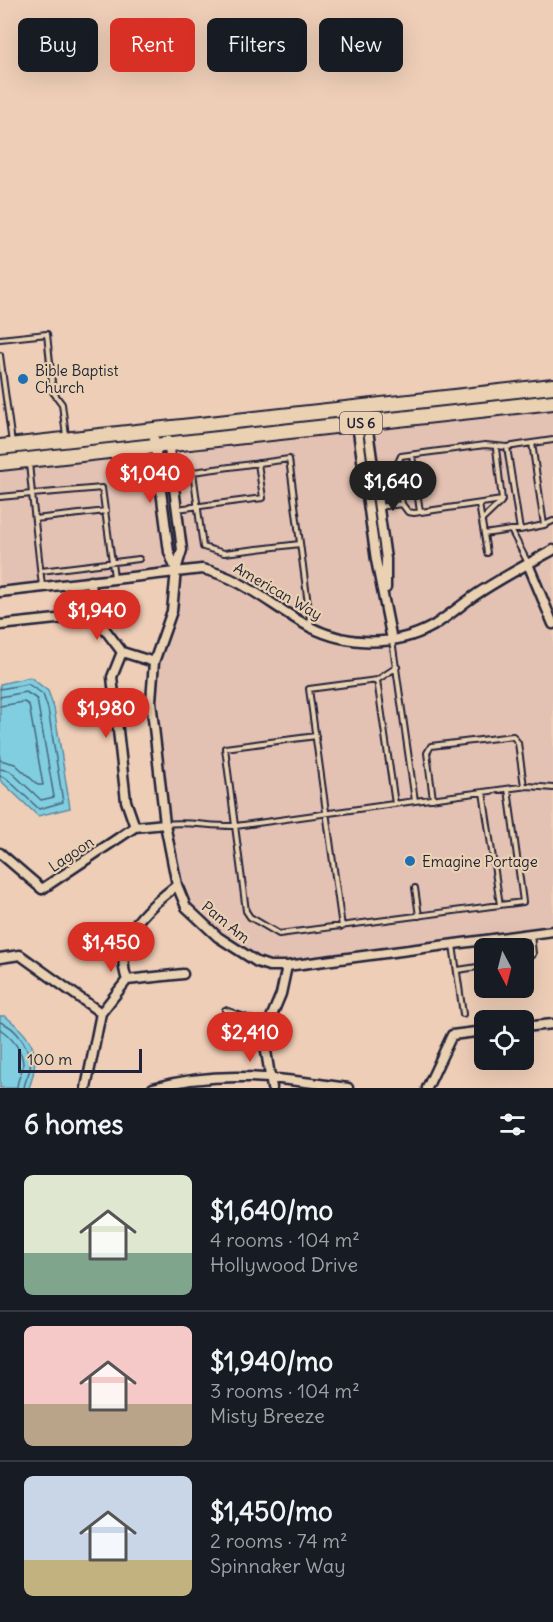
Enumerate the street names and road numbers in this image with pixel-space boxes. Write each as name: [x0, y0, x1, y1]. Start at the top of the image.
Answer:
road number: US 6: [340, 412, 382, 434]
street label: American Way: [230, 558, 326, 624]
street label: Lagoon: [45, 832, 97, 876]
street label: Pam Am: [198, 897, 254, 947]

